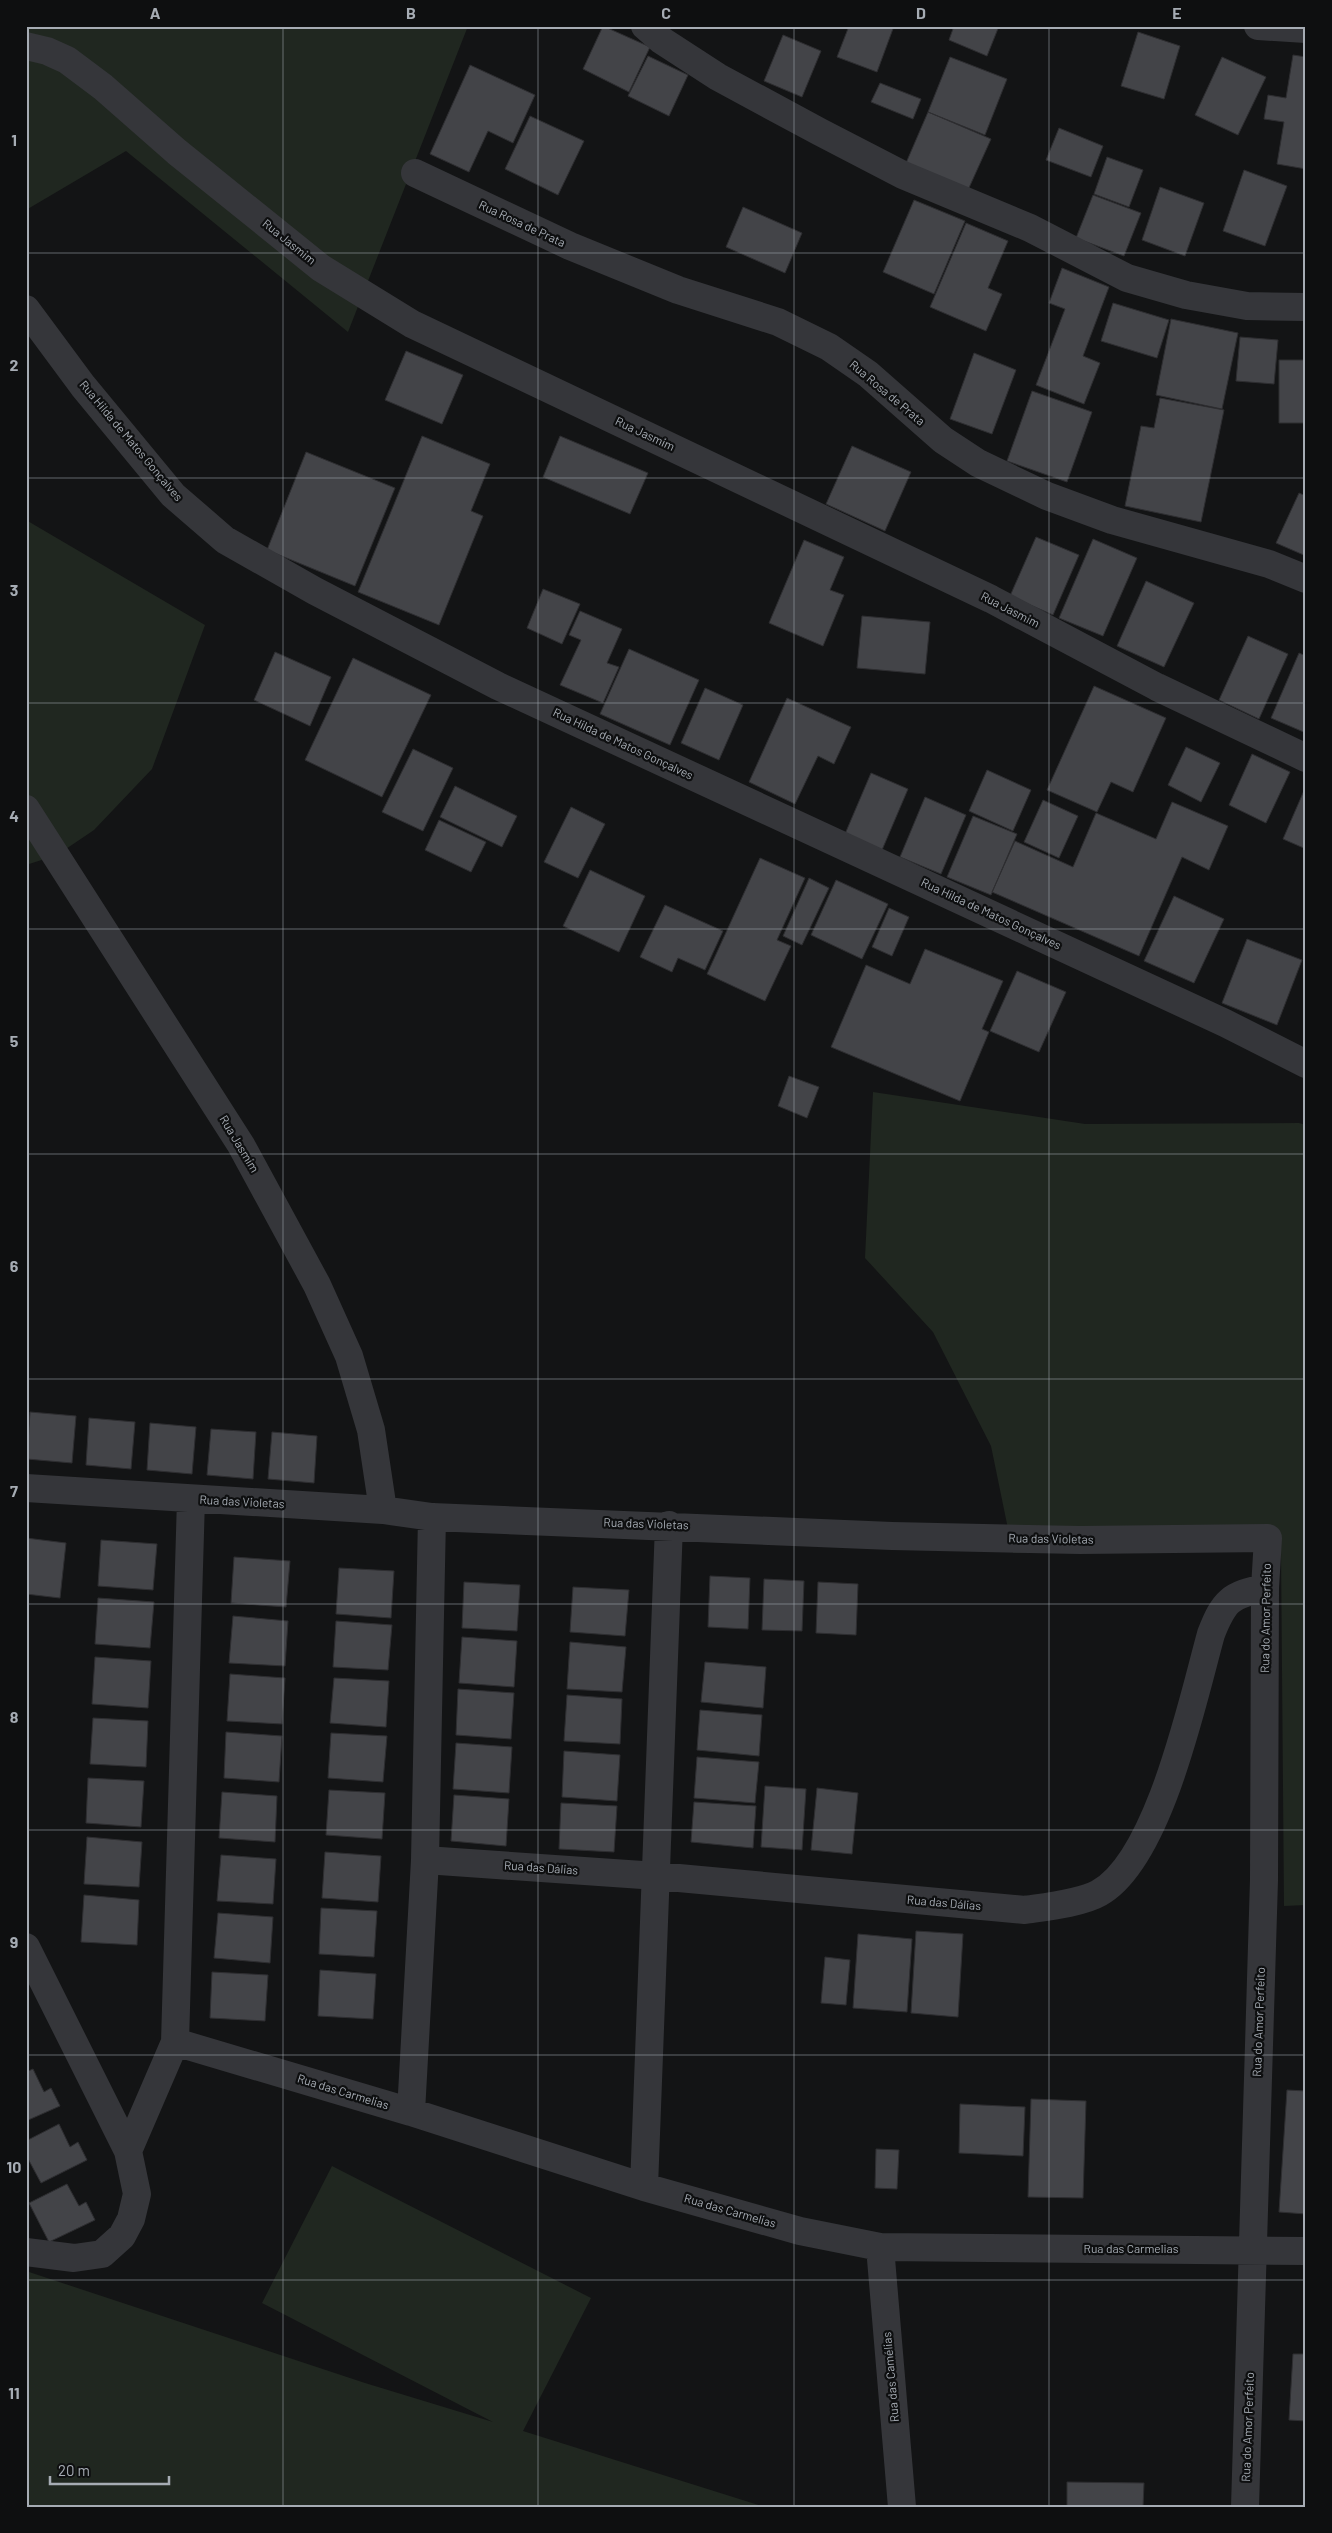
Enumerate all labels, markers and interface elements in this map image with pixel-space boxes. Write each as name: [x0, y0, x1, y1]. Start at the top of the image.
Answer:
text: A: [150, 3, 161, 22]
text: B: [406, 3, 416, 22]
text: C: [661, 3, 671, 22]
text: D: [916, 3, 926, 22]
text: E: [1172, 3, 1182, 22]
text: 1: [11, 130, 17, 149]
street label: Rua Rosa de Prata: [477, 197, 568, 249]
street label: Rua Jasmim: [260, 216, 319, 267]
text: 2: [10, 355, 19, 374]
street label: Rua Rosa de Prata: [847, 357, 928, 428]
street label: Rua Hilda de Matos Gonçalves: [77, 377, 186, 504]
street label: Rua Jasmim: [613, 413, 677, 453]
text: 3: [10, 580, 18, 599]
street label: Rua Jasmim: [979, 588, 1042, 630]
street label: Rua Hilda de Matos Gonçalves: [551, 704, 696, 782]
text: 4: [9, 806, 19, 825]
street label: Rua Hilda de Matos Gonçalves: [919, 874, 1064, 952]
text: 5: [10, 1031, 19, 1050]
street label: Rua Jasmim: [217, 1112, 262, 1175]
text: 6: [10, 1256, 19, 1275]
text: 7: [10, 1481, 18, 1500]
street label: Rua das Violetas: [199, 1492, 285, 1510]
street label: Rua das Violetas: [603, 1515, 689, 1531]
street label: Rua das Violetas: [1008, 1530, 1094, 1546]
street label: Rua do Amor Perfeito: [1257, 1563, 1273, 1673]
text: 8: [10, 1707, 19, 1726]
street label: Rua das Dálias: [503, 1857, 579, 1877]
street label: Rua das Dálias: [906, 1892, 982, 1912]
text: 9: [10, 1932, 18, 1951]
street label: Rua do Amor Perfeito: [1249, 1967, 1267, 2077]
street label: Rua das Carmelias: [296, 2070, 391, 2112]
text: 10: [7, 2157, 21, 2176]
street label: Rua das Carmelias: [683, 2190, 778, 2230]
street label: Rua das Carmelias: [1084, 2241, 1179, 2255]
street label: Rua das Camélias: [879, 2331, 901, 2423]
street label: Rua do Amor Perfeito: [1238, 2372, 1256, 2482]
text: 11: [8, 2383, 20, 2402]
scale bar: [50, 2453, 169, 2485]
text: 20 m: [58, 2461, 90, 2479]

